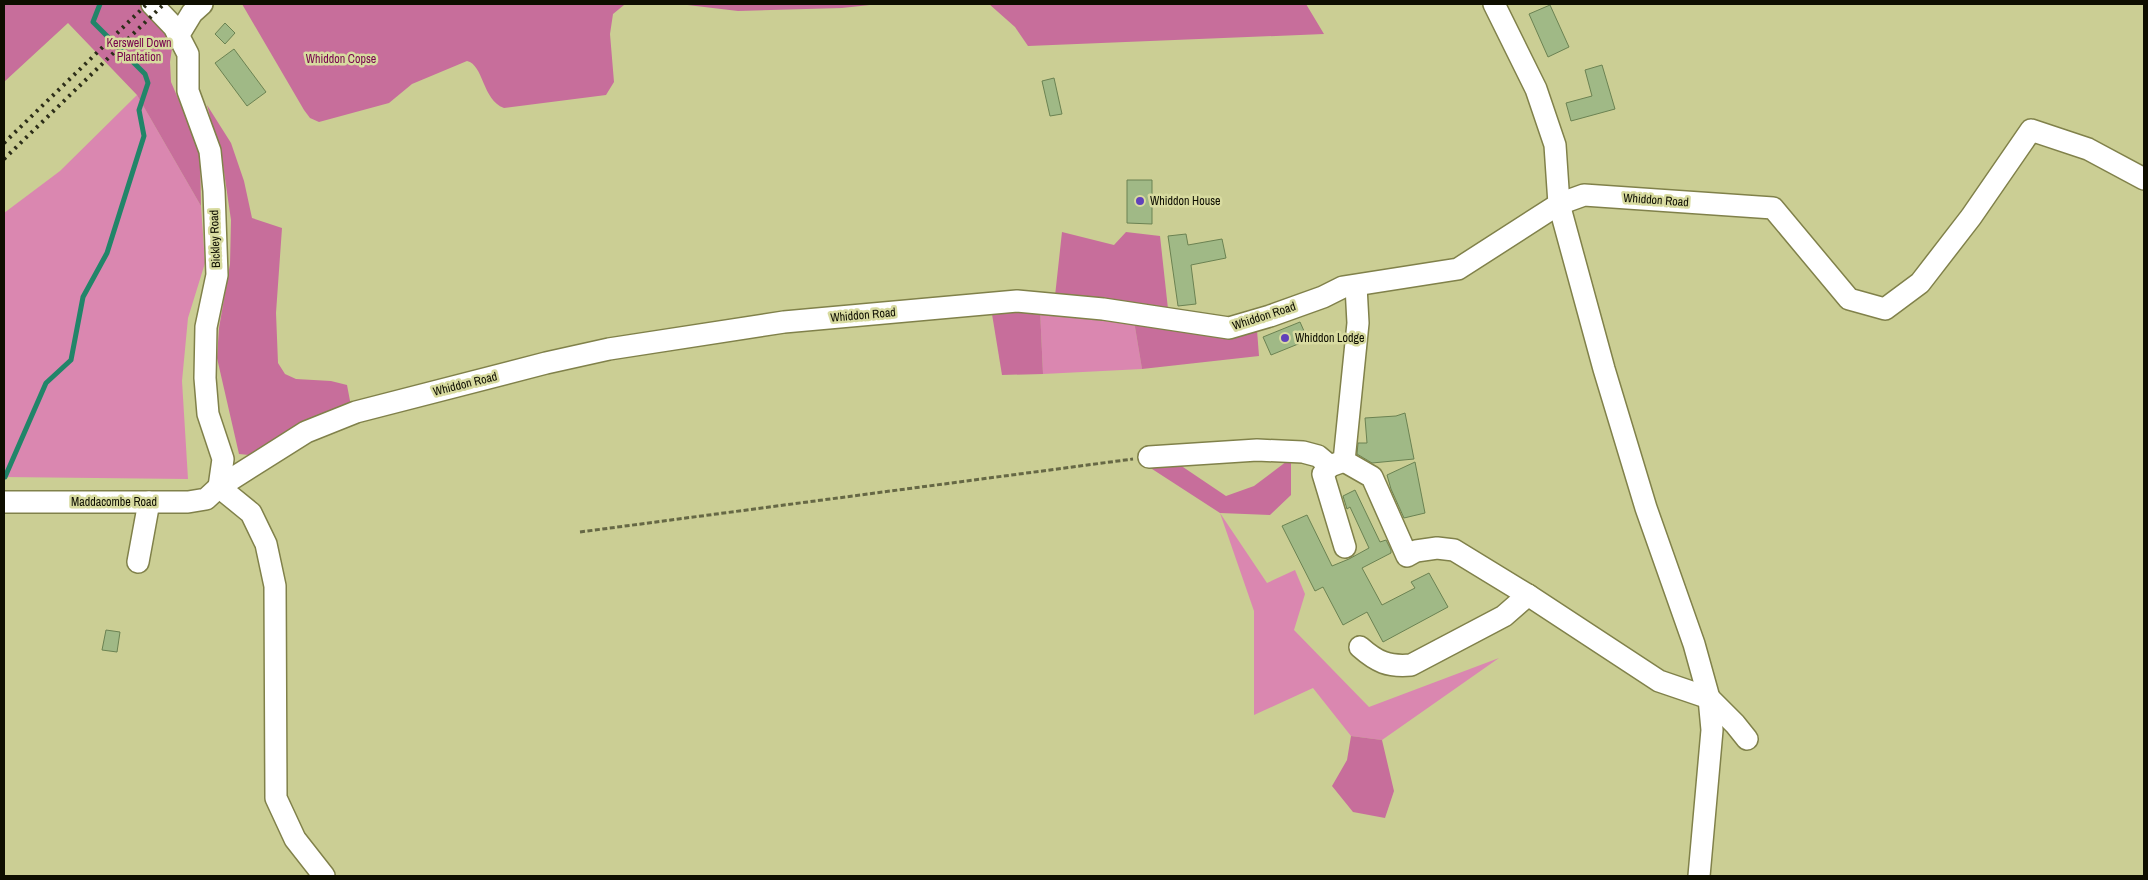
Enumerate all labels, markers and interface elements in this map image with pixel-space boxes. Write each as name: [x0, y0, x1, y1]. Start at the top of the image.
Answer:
park label: Kerswell Down Plantation: [106, 35, 172, 65]
park label: Whiddon Copse: [306, 51, 376, 67]
street label: Whiddon Road: [1623, 190, 1689, 210]
place label: Whiddon House: [1150, 193, 1221, 209]
marker: Whiddon House: [1134, 195, 1146, 207]
street label: Bickley Road: [206, 210, 224, 268]
street label: Whiddon Road: [1230, 298, 1298, 334]
street label: Whiddon Road: [830, 304, 896, 326]
place label: Whiddon Lodge: [1295, 330, 1364, 346]
marker: Whiddon Lodge: [1279, 332, 1291, 344]
street label: Whiddon Road: [431, 368, 499, 400]
street label: Maddacombe Road: [71, 494, 157, 510]

